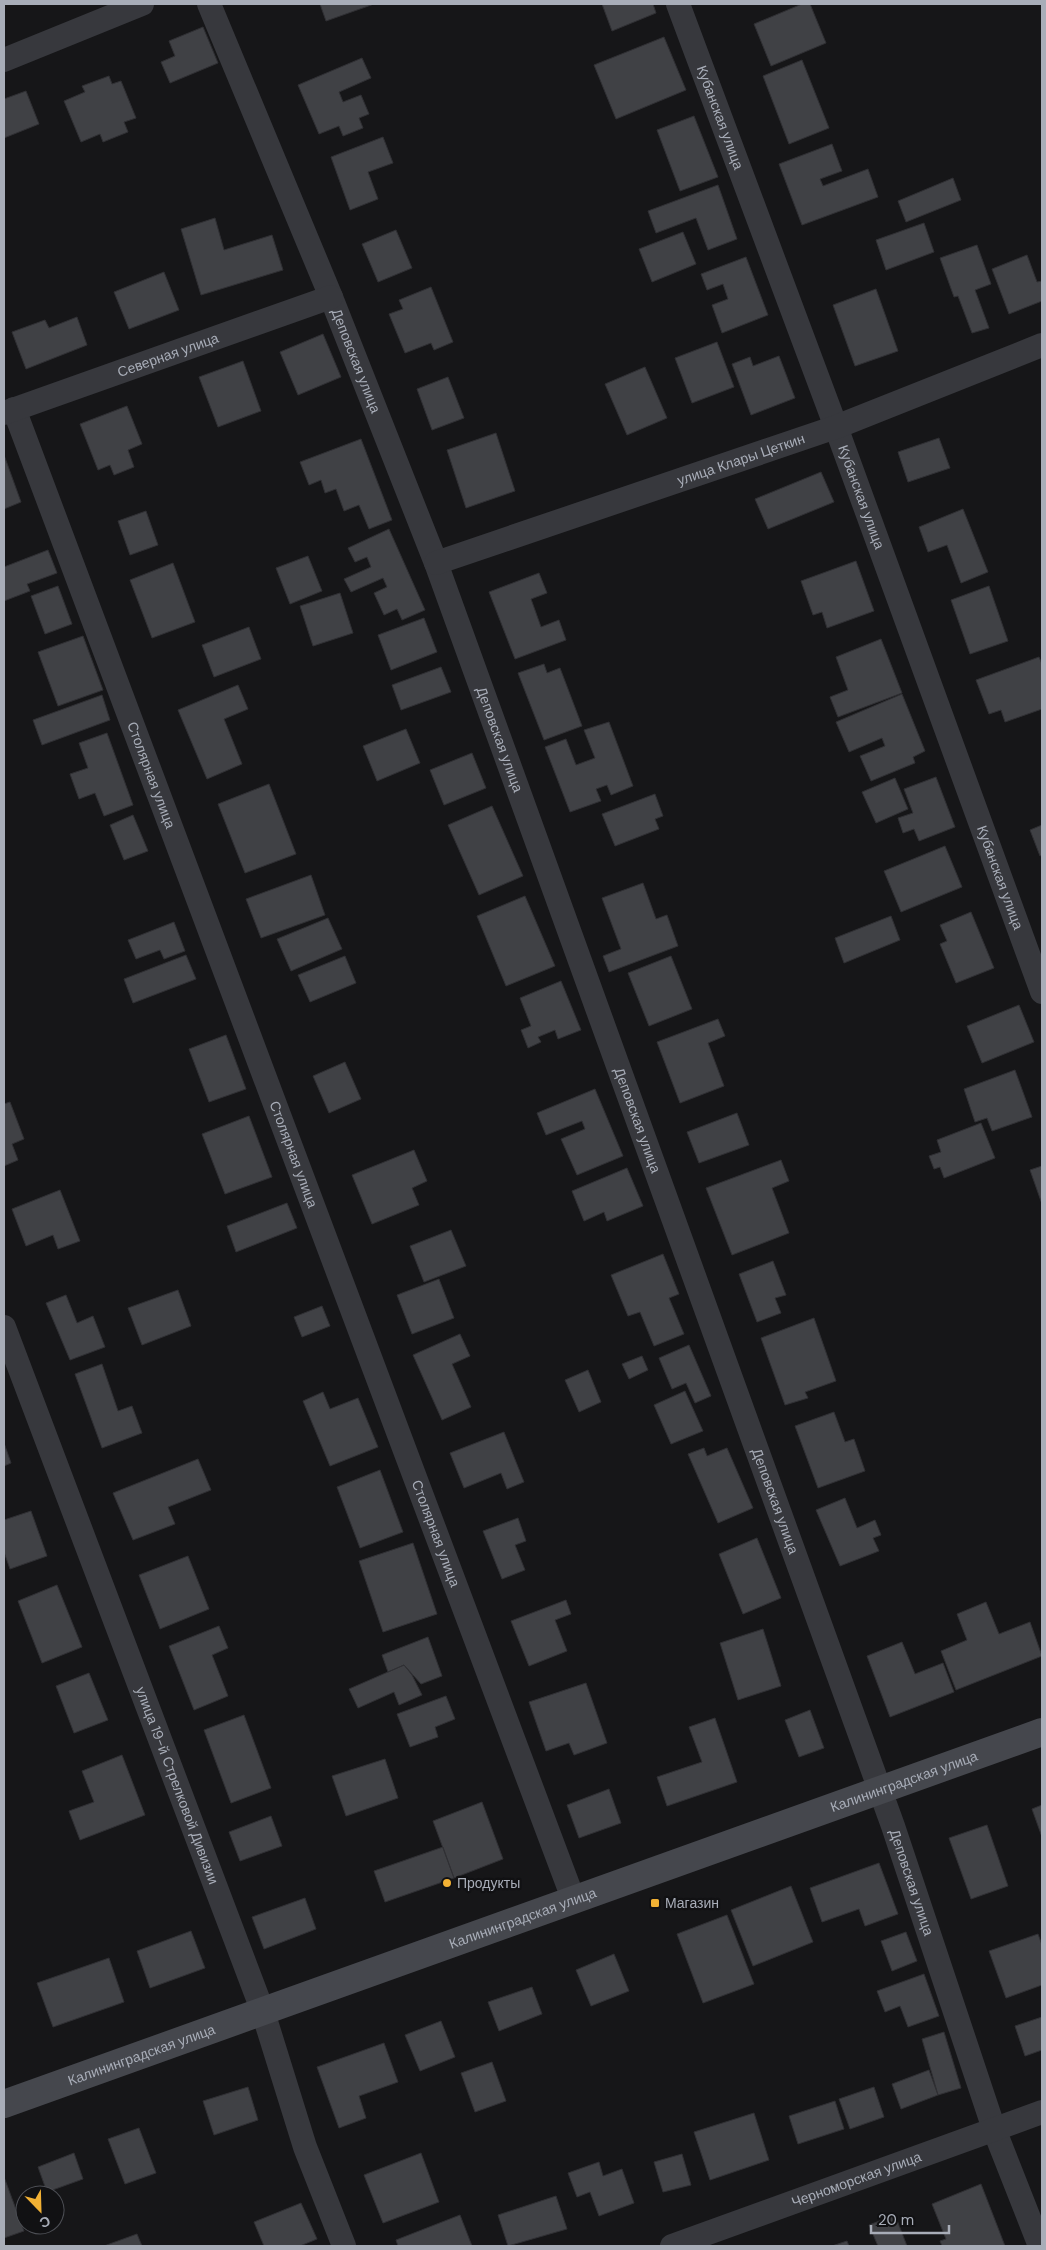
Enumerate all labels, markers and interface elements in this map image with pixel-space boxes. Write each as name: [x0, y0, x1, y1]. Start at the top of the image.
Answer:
street label: Кубанская улица: [693, 63, 748, 172]
street label: Деповская улица: [327, 306, 385, 416]
street label: Северная улица: [115, 329, 221, 381]
street label: улица Клары Цеткин: [675, 429, 807, 489]
street label: Кубанская улица: [834, 442, 889, 552]
street label: Деповская улица: [472, 684, 527, 795]
street label: Столярная улица: [123, 719, 180, 831]
street label: Кубанская улица: [973, 823, 1028, 932]
street label: Деповская улица: [610, 1065, 665, 1176]
street label: Столярная улица: [265, 1098, 322, 1210]
street label: Деповская улица: [748, 1446, 803, 1557]
street label: Столярная улица: [408, 1477, 464, 1590]
street label: улица 19-й Стрелковой Дивизии: [132, 1684, 223, 1887]
street label: Калининградская улица: [828, 1747, 980, 1816]
street label: Деповская улица: [886, 1827, 938, 1938]
place label: Продукты: [457, 1874, 520, 1892]
marker: Продукты: [441, 1877, 453, 1889]
street label: Калининградская улица: [447, 1883, 599, 1953]
place label: Магазин: [665, 1894, 719, 1912]
marker: Магазин: [649, 1897, 661, 1909]
street label: Калининградская улица: [65, 2020, 218, 2089]
street label: Черноморская улица: [789, 2147, 924, 2211]
north arrow: [15, 2185, 65, 2235]
scale bar: [871, 2202, 948, 2234]
text: 20 m: [878, 2210, 914, 2230]
text: С: [37, 2212, 53, 2232]

